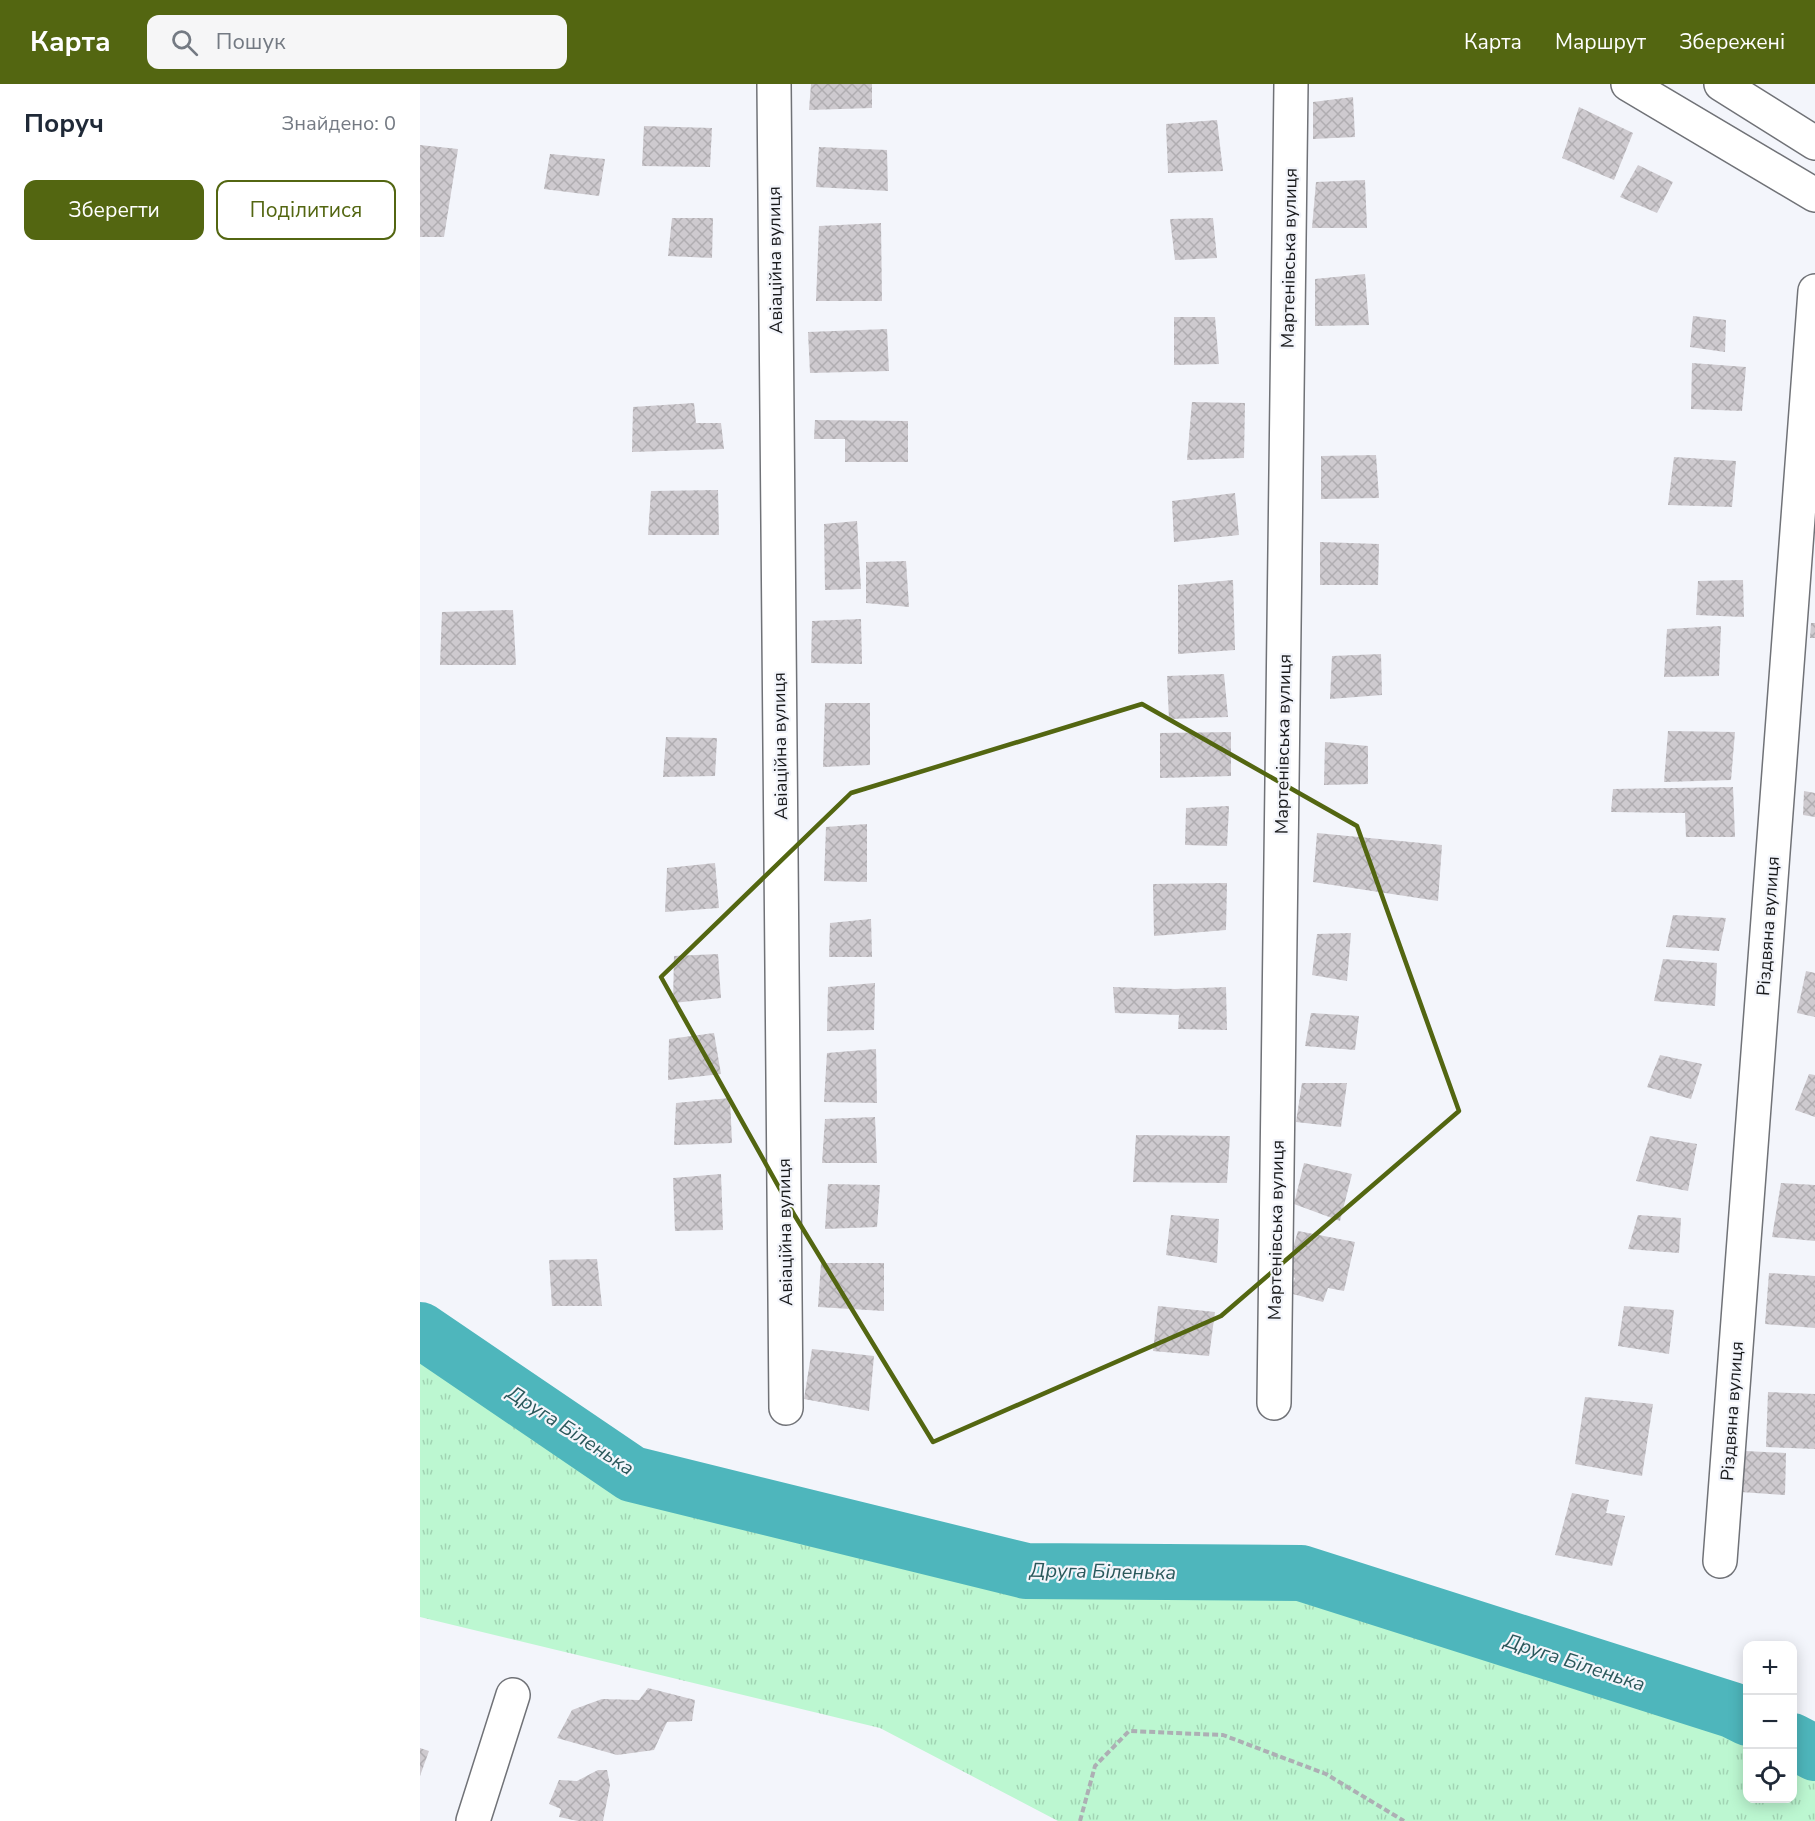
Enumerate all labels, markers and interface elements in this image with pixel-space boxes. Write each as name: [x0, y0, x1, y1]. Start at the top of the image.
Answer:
search box: [147, 15, 567, 69]
text: Карта: [30, 23, 111, 61]
icon: search: [168, 26, 201, 59]
text: Пошук: [216, 27, 286, 57]
text: Карта: [1464, 28, 1522, 56]
text: Маршрут: [1555, 28, 1646, 56]
text: Збережені: [1679, 28, 1785, 56]
text: Поруч: [24, 106, 104, 141]
text: Знайдено: 0: [282, 110, 396, 137]
street label: Мартенівська вулиця: [1275, 168, 1303, 348]
button: Зберегти: [24, 180, 204, 240]
button: Поділитися: [216, 180, 396, 240]
street label: Авіаційна вулиця: [762, 186, 788, 334]
street label: Мартенівська вулиця: [1269, 654, 1297, 834]
street label: Авіаційна вулиця: [767, 672, 793, 820]
street label: Різдвяна вулиця: [1751, 855, 1785, 997]
street label: Мартенівська вулиця: [1262, 1140, 1290, 1320]
street label: Авіаційна вулиця: [772, 1158, 798, 1306]
street label: Різдвяна вулиця: [1715, 1340, 1749, 1482]
water label: Друга Біленька: [501, 1379, 640, 1482]
water label: Друга Біленька: [1028, 1557, 1176, 1586]
water label: Друга Біленька: [1500, 1627, 1649, 1698]
map controls: [1743, 1641, 1797, 1803]
button: +: [1743, 1641, 1797, 1695]
button: −: [1743, 1695, 1797, 1749]
button: locate: [1743, 1749, 1797, 1803]

